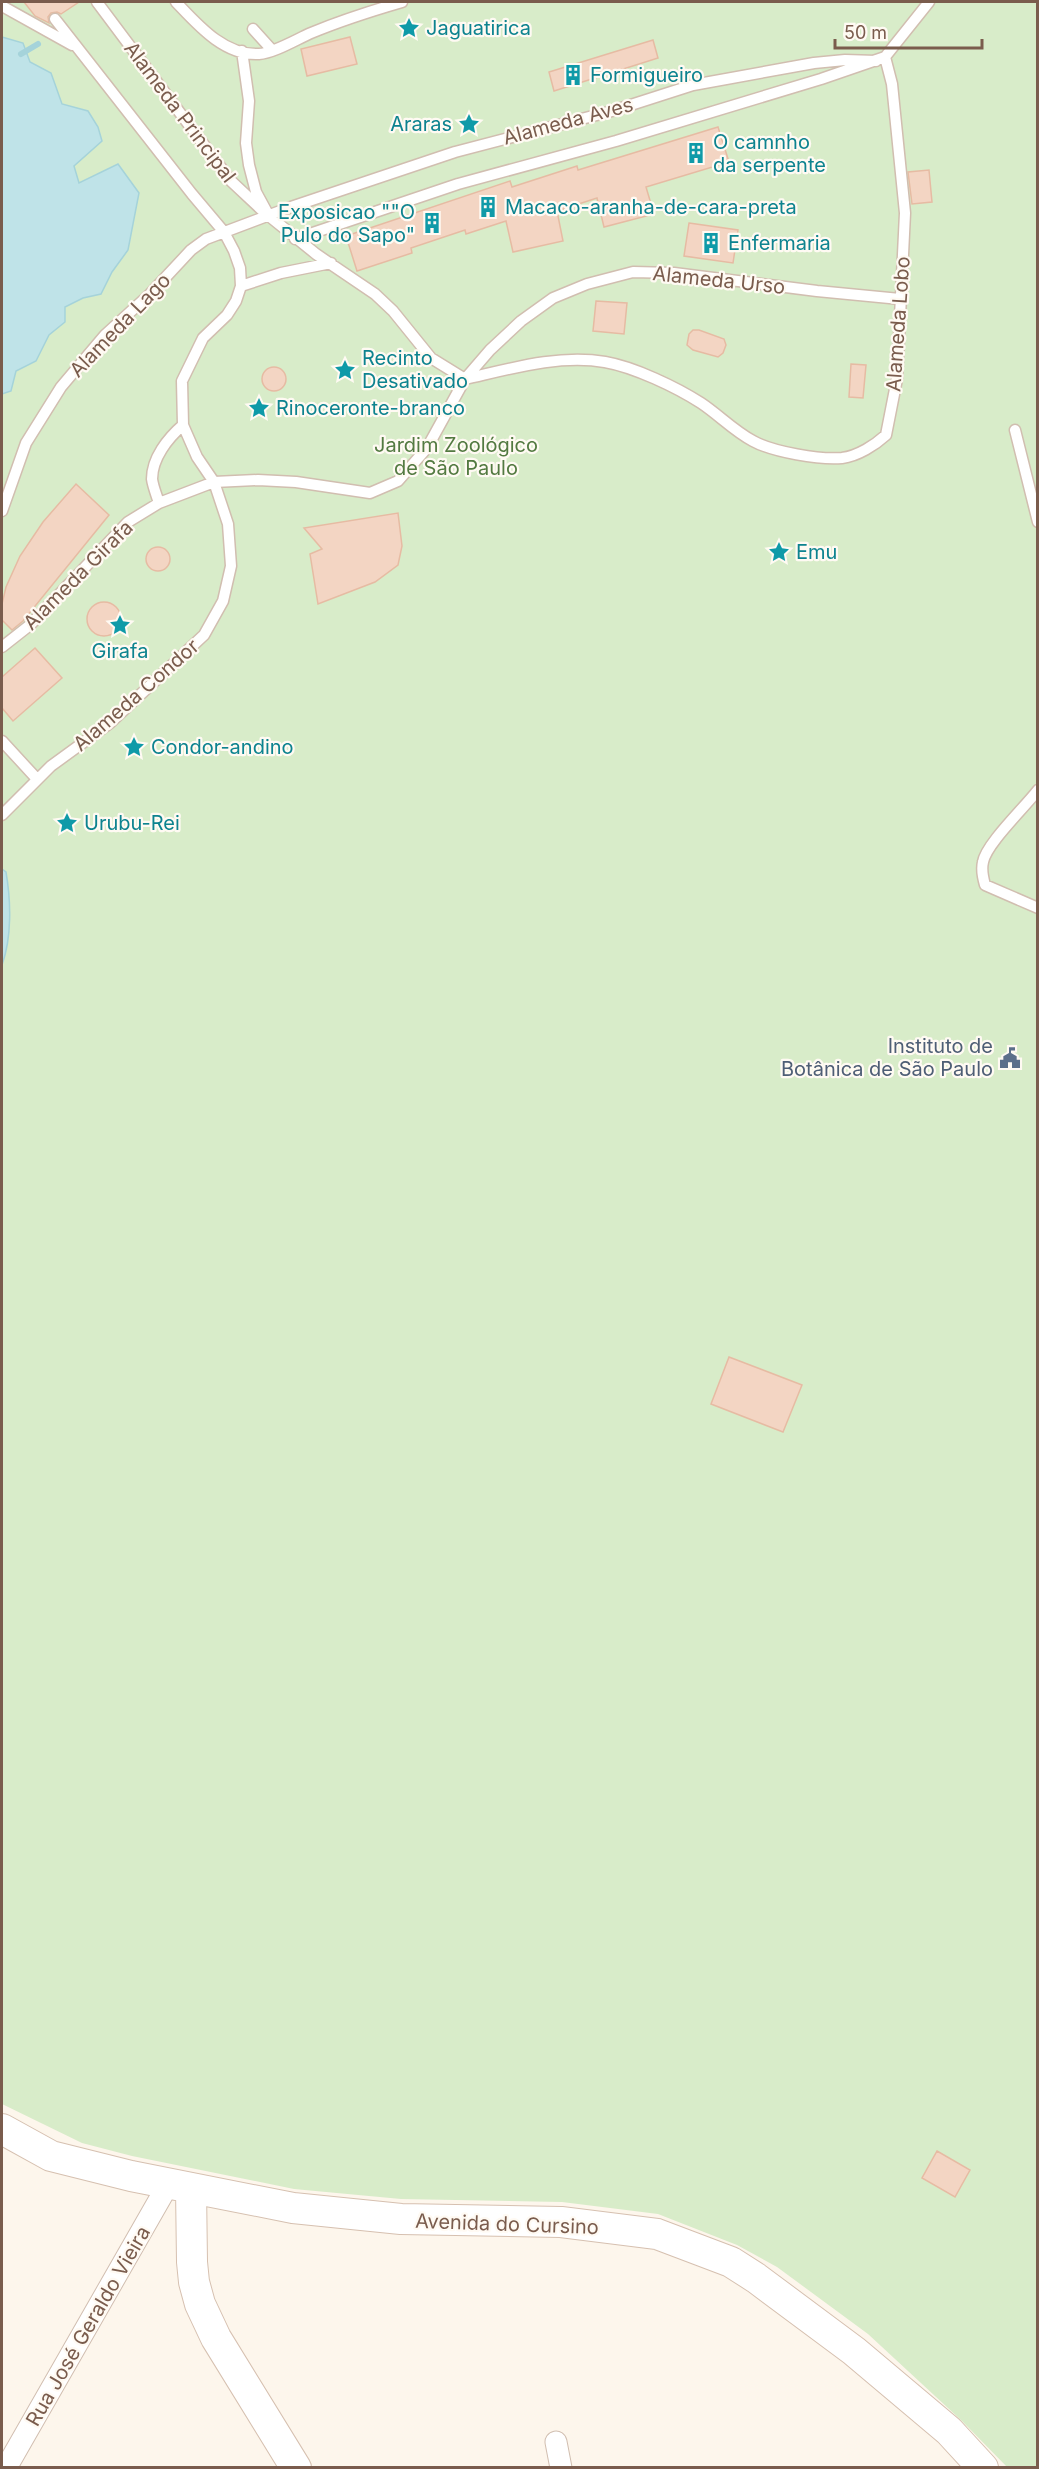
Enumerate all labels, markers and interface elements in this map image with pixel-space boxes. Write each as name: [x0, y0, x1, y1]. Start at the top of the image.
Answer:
scale bar: [835, 12, 982, 50]
place icon: Jaguatirica: [397, 16, 421, 40]
place label: Jaguatirica: [426, 16, 531, 40]
text: 50 m: [844, 22, 887, 43]
street label: Alameda Principal: [119, 37, 241, 187]
building icon: Formigueiro: [561, 63, 585, 87]
place label: Formigueiro: [590, 63, 703, 87]
street label: Alameda Aves: [500, 92, 636, 150]
place label: Araras: [390, 112, 452, 136]
place icon: Araras: [457, 112, 481, 136]
place label: O camnho da serpente: [713, 130, 826, 177]
building icon: O camnho da serpente: [684, 141, 708, 165]
building icon: Macaco-aranha-de-cara-preta: [476, 195, 500, 219]
place label: Macaco-aranha-de-cara-preta: [505, 195, 797, 219]
place label: Exposicao ""O Pulo do Sapo": [278, 200, 415, 247]
building icon: Exposicao ""O Pulo do Sapo": [420, 211, 444, 235]
building icon: Enfermaria: [699, 231, 723, 255]
place label: Enfermaria: [728, 231, 831, 255]
street label: Alameda Lobo: [881, 255, 915, 393]
street label: Alameda Urso: [652, 261, 786, 299]
street label: Alameda Lago: [64, 268, 176, 382]
place label: Recinto Desativado: [362, 346, 468, 393]
place icon: Recinto Desativado: [333, 358, 357, 382]
place icon: Rinoceronte-branco: [247, 396, 271, 420]
place label: Rinoceronte-branco: [276, 396, 465, 420]
park label: Jardim Zoológico de São Paulo: [374, 433, 538, 480]
street label: Alameda Girafa: [18, 515, 138, 635]
place icon: Emu: [767, 540, 791, 564]
place label: Emu: [796, 540, 837, 564]
place icon: Girafa: [108, 613, 132, 637]
street label: Alameda Condor: [68, 634, 204, 756]
place label: Girafa: [92, 639, 148, 663]
place icon: Condor-andino: [122, 735, 146, 759]
place label: Condor-andino: [151, 735, 294, 759]
place icon: Urubu-Rei: [55, 811, 79, 835]
place label: Urubu-Rei: [84, 811, 180, 835]
place label: Instituto de Botânica de São Paulo: [781, 1034, 993, 1081]
public building icon: Instituto de Botânica de São Paulo: [998, 1046, 1022, 1070]
street label: Avenida do Cursino: [415, 2209, 599, 2239]
street label: Rua José Geraldo Vieira: [21, 2222, 155, 2430]

